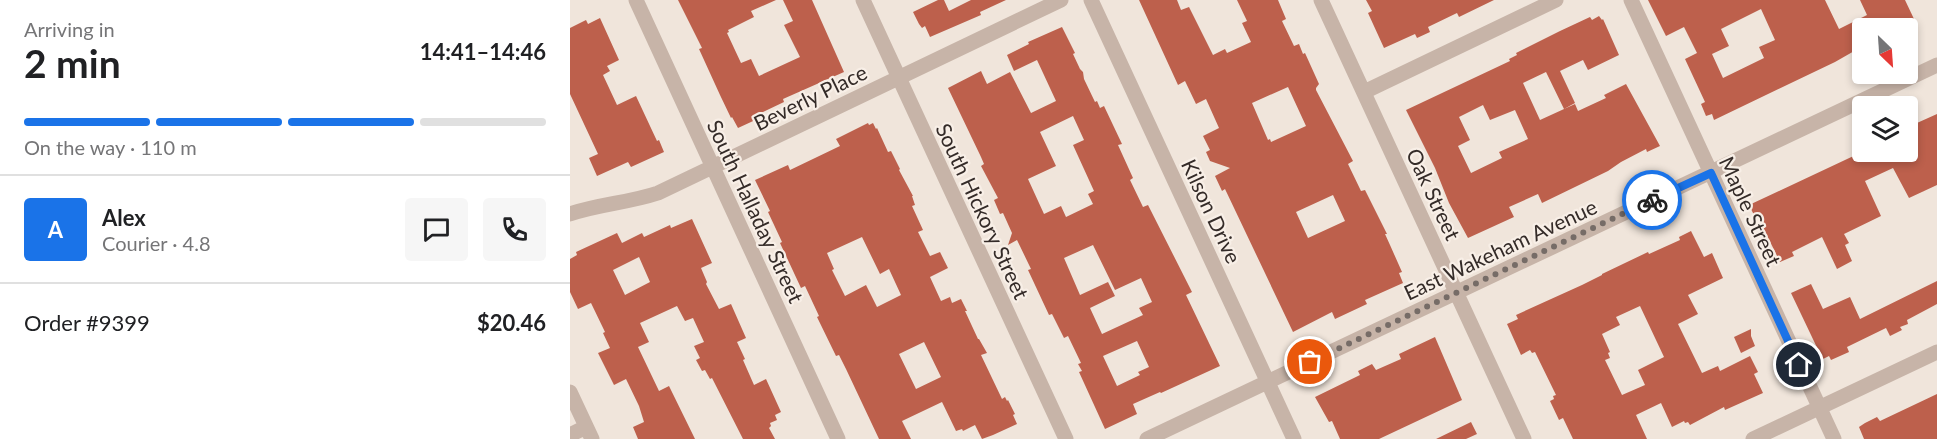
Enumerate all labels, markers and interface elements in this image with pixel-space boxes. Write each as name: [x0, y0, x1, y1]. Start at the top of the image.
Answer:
text: Arriving in: [24, 17, 115, 41]
north arrow: [1852, 18, 1918, 84]
map controls: [1852, 18, 1918, 162]
text: 14:41–14:46: [420, 38, 546, 65]
text: 2 min: [24, 40, 121, 86]
street label: Beverly Place: [749, 59, 871, 135]
button: layers: [1852, 96, 1918, 162]
street label: South Halladay Street: [703, 116, 810, 307]
street label: South Hickory Street: [931, 119, 1035, 303]
text: On the way · 110 m: [24, 135, 197, 159]
street label: Oak Street: [1402, 144, 1466, 244]
street label: Maple Street: [1715, 152, 1787, 270]
street label: Kilson Drive: [1177, 155, 1247, 267]
courier: [1622, 170, 1682, 230]
icon: bike: [1636, 184, 1669, 217]
street label: East Wakeham Avenue: [1400, 193, 1600, 305]
button: chat: [405, 198, 468, 261]
button: phone: [483, 198, 546, 261]
text: Alex: [102, 204, 146, 231]
text: A: [48, 216, 63, 243]
text: Courier · 4.8: [102, 231, 211, 255]
text: Order #9399: [24, 309, 150, 336]
text: $20.46: [477, 309, 546, 336]
pin: [1284, 336, 1335, 387]
pin: [1773, 339, 1824, 390]
icon: bag: [1293, 345, 1326, 378]
icon: home: [1782, 348, 1815, 381]

